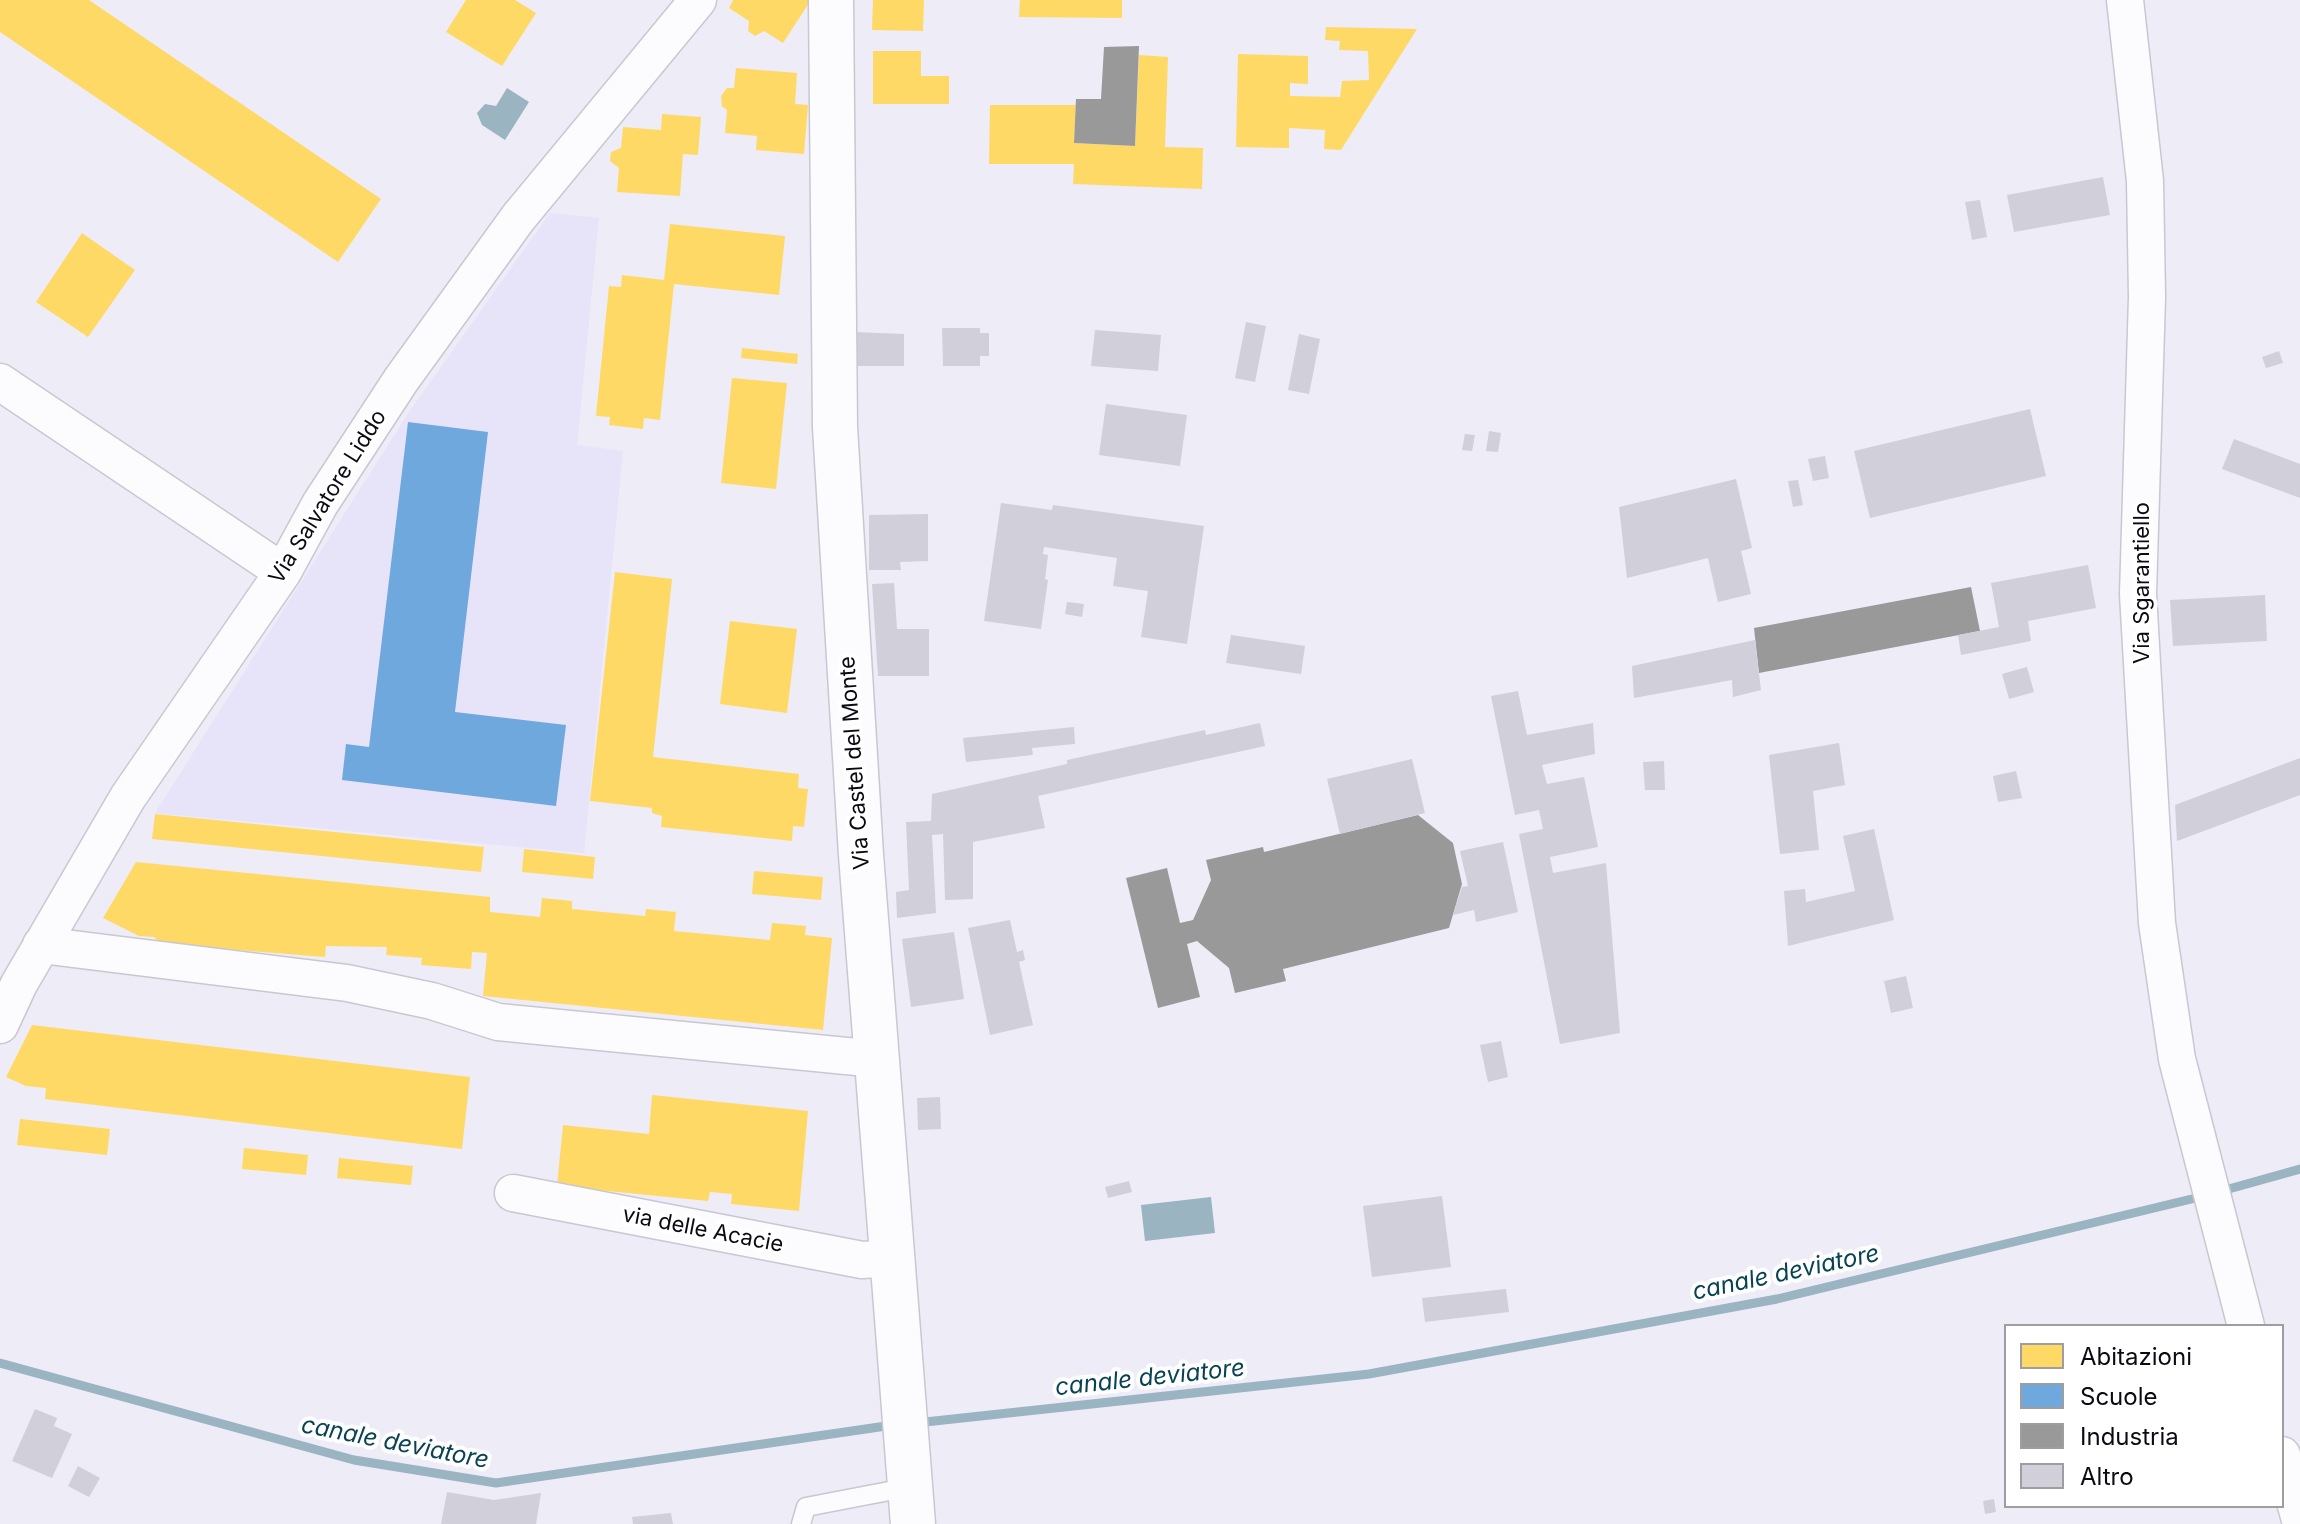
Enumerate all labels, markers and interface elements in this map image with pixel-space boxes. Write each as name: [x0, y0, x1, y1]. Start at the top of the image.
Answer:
street label: Via Salvatore Liddo: [264, 405, 392, 589]
street label: Via Sgarantiello: [2129, 502, 2155, 664]
street label: Via Castel del Monte: [834, 655, 876, 871]
street label: via delle Acacie: [620, 1201, 786, 1259]
water label: canale deviatore: [1690, 1239, 1882, 1307]
legend: [2004, 1324, 2284, 1508]
text: Abitazioni: [2080, 1342, 2192, 1371]
water label: canale deviatore: [1054, 1354, 1246, 1402]
text: Scuole: [2080, 1382, 2158, 1411]
water label: canale deviatore: [299, 1411, 491, 1475]
text: Industria: [2080, 1422, 2179, 1451]
text: Altro: [2080, 1462, 2134, 1491]

